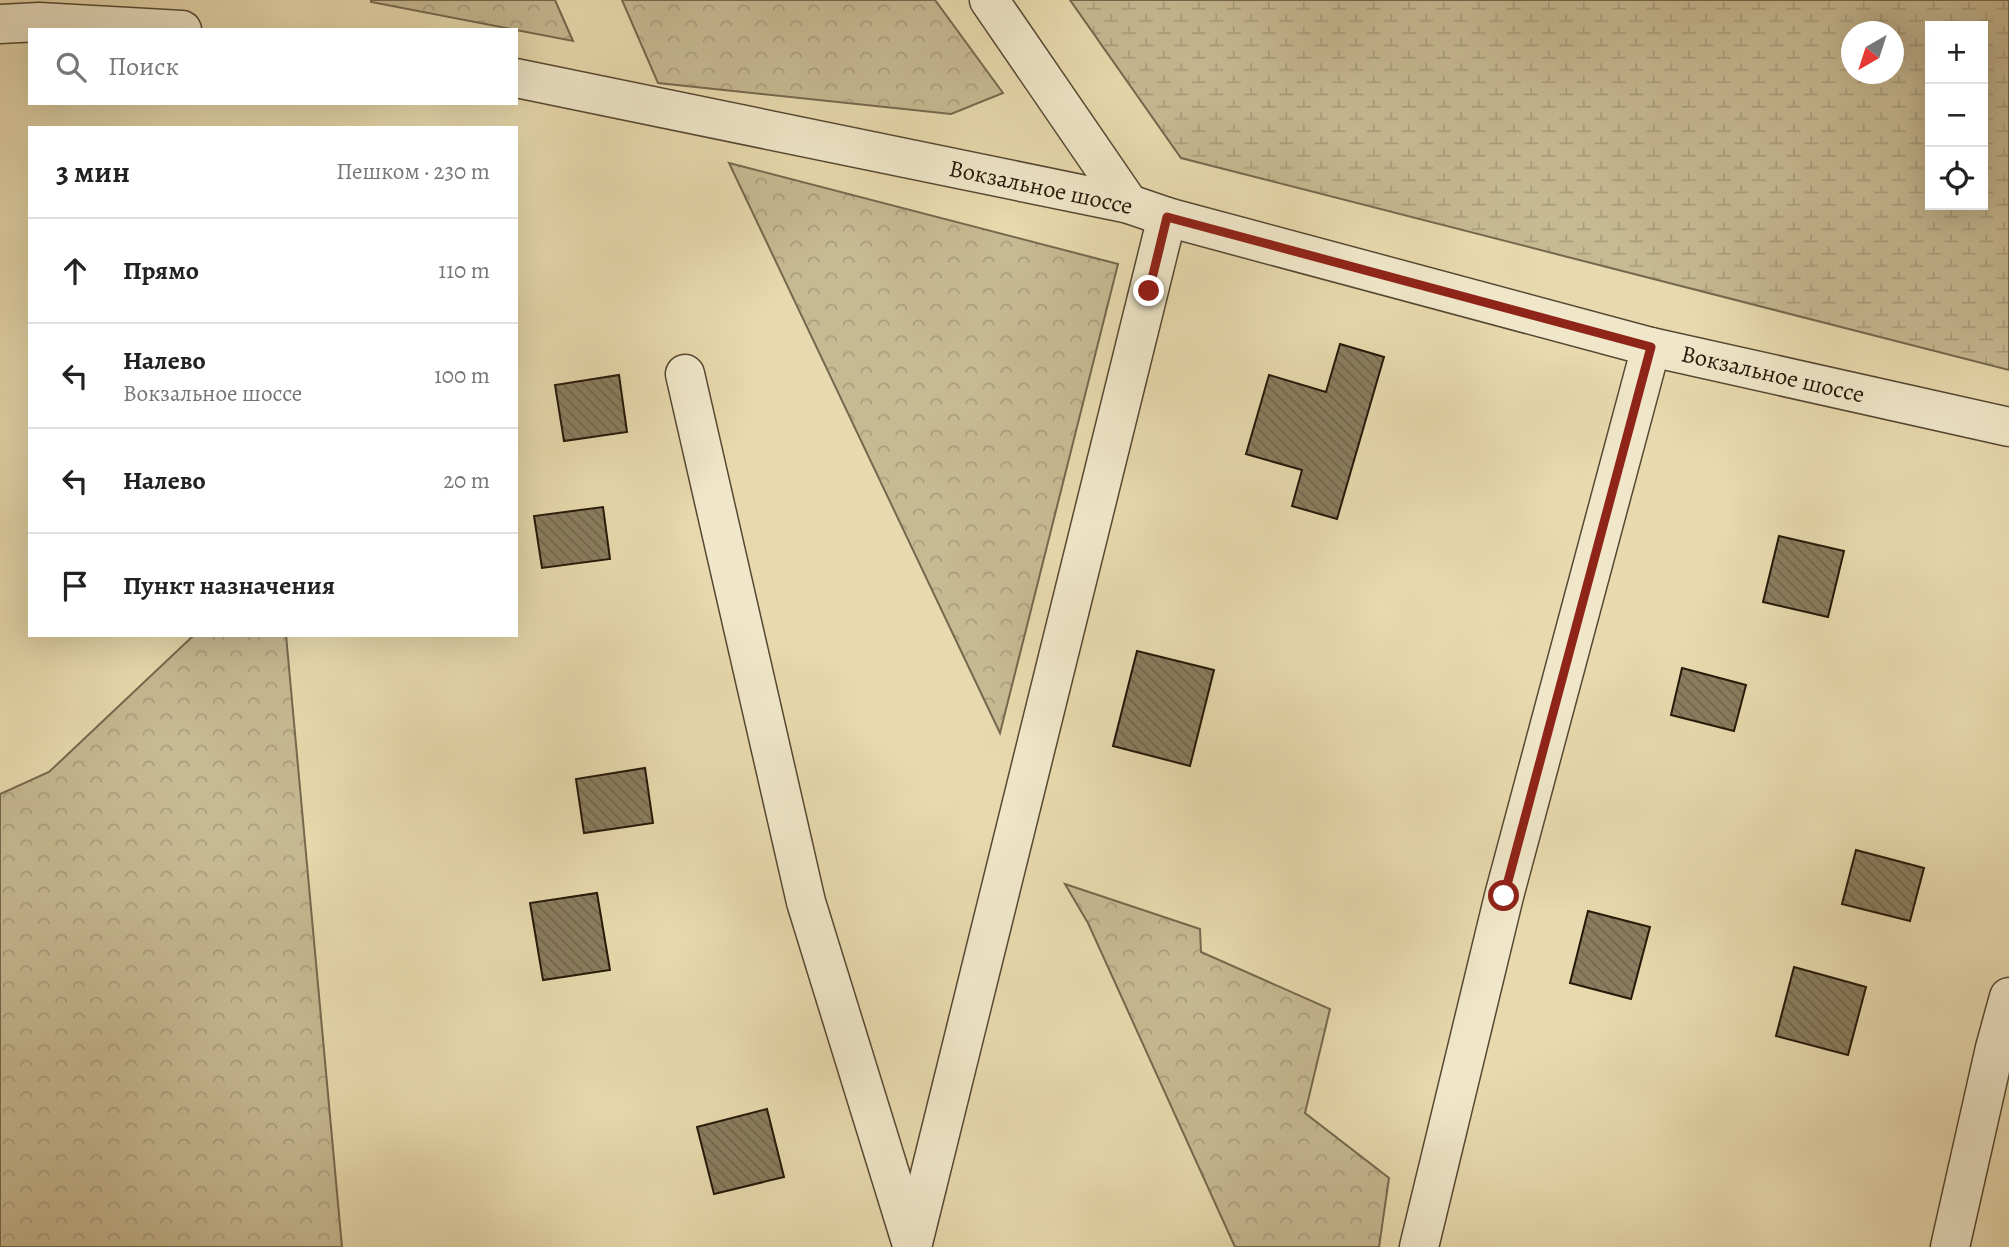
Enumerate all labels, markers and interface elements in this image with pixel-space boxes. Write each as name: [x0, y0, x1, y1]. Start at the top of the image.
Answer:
north arrow: [1841, 21, 1904, 84]
map controls: [1925, 21, 1988, 210]
button: +: [1925, 21, 1988, 84]
search box: [28, 28, 518, 105]
icon: search: [52, 48, 90, 86]
text: Поиск: [108, 49, 179, 84]
button: −: [1925, 84, 1988, 147]
button: locate: [1925, 147, 1988, 210]
text: 3 мин: [56, 152, 130, 192]
street label: Вокзальное шоссе: [946, 152, 1136, 222]
text: Пешком · 230 m: [336, 156, 490, 187]
icon: ahead: [56, 252, 94, 290]
text: Прямо: [123, 253, 199, 288]
text: 110 m: [438, 255, 490, 286]
route end: [1133, 275, 1164, 306]
street label: Вокзальное шоссе: [1678, 337, 1868, 411]
text: Налево: [123, 343, 206, 378]
icon: left: [56, 357, 94, 395]
text: 100 m: [434, 360, 490, 391]
text: Вокзальное шоссе: [123, 378, 302, 409]
icon: left: [56, 462, 94, 500]
text: Налево: [123, 463, 206, 498]
text: 20 m: [443, 465, 490, 496]
icon: arrive: [56, 567, 94, 605]
text: Пункт назначения: [123, 568, 335, 603]
route start: [1488, 880, 1519, 911]

